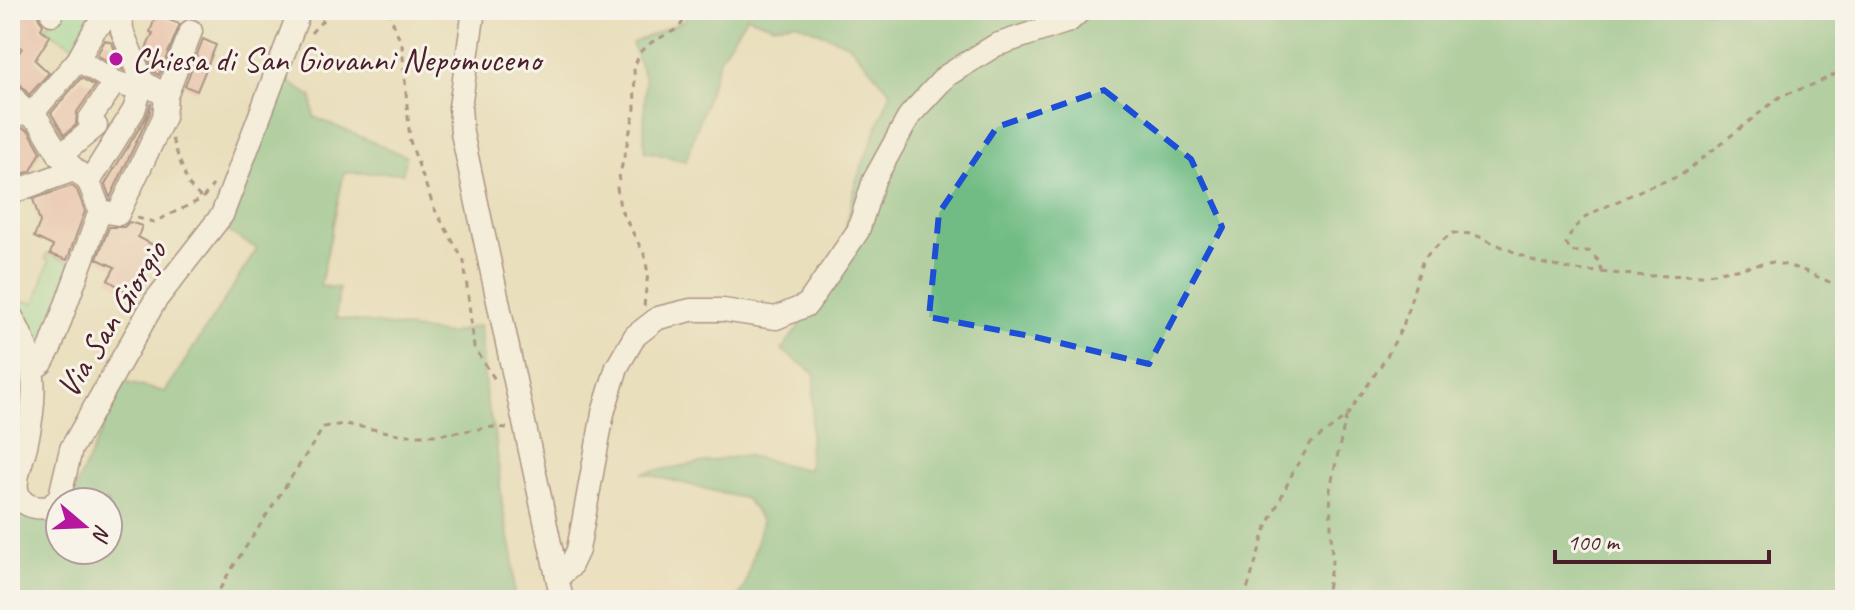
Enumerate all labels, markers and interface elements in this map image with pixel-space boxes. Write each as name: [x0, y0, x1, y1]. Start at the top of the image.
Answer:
place label: Chiesa di San Giovanni Nepomuceno: [132, 38, 545, 81]
marker: Chiesa di San Giovanni Nepomuceno: [107, 50, 125, 68]
street label: Via San Giorgio: [46, 231, 177, 405]
north arrow: [44, 486, 124, 566]
scale bar: [1555, 514, 1769, 564]
text: N: [85, 521, 117, 546]
text: 100 m: [1567, 527, 1621, 557]

